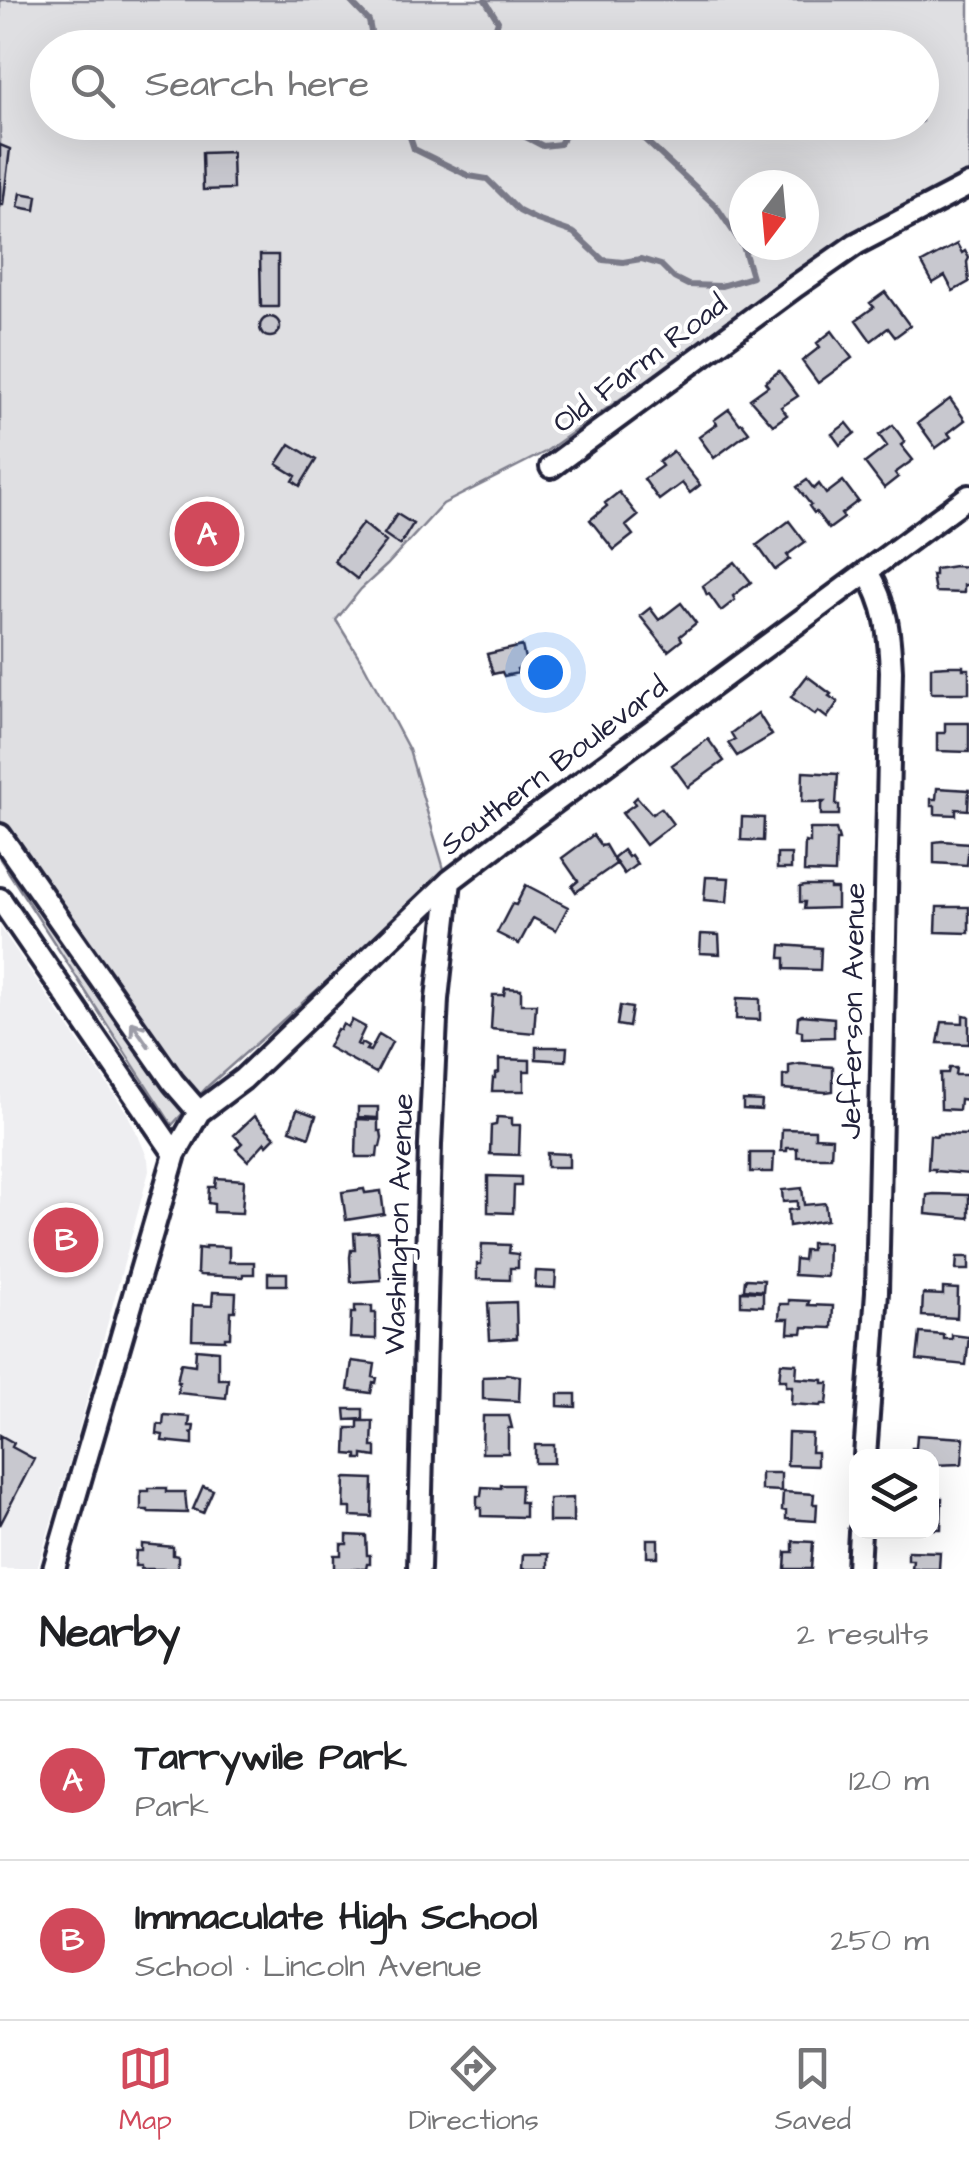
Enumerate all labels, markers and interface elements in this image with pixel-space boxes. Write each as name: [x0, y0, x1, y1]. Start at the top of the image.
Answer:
search box: [30, 30, 939, 140]
icon: search: [65, 58, 120, 113]
text: Search here: [145, 59, 369, 111]
north arrow: [729, 170, 819, 260]
street label: Old Farm Road: [544, 284, 736, 444]
pin: A: [174, 496, 240, 572]
your location: [520, 647, 571, 698]
street label: Southern Boulevard: [431, 666, 677, 866]
street label: Jefferson Avenue: [830, 882, 876, 1140]
one-way arrow: [130, 1021, 151, 1049]
street label: Washington Avenue: [373, 1092, 426, 1356]
pin: B: [34, 1202, 98, 1278]
map controls: [849, 1449, 939, 1539]
button: layers: [849, 1449, 939, 1539]
text: Nearby: [40, 1605, 180, 1663]
text: 2 results: [797, 1612, 929, 1657]
text: Tarrywile Park: [135, 1732, 407, 1784]
text: A: [62, 1758, 83, 1803]
text: 120 m: [849, 1758, 929, 1803]
text: Park: [135, 1784, 209, 1829]
text: Immaculate High School: [135, 1892, 537, 1944]
text: B: [61, 1918, 84, 1963]
text: 250 m: [830, 1918, 929, 1963]
text: School · Lincoln Avenue: [135, 1944, 482, 1989]
tab: Map: [118, 2041, 173, 2140]
tab: Directions: [409, 2041, 539, 2140]
tab: Saved: [775, 2041, 851, 2140]

